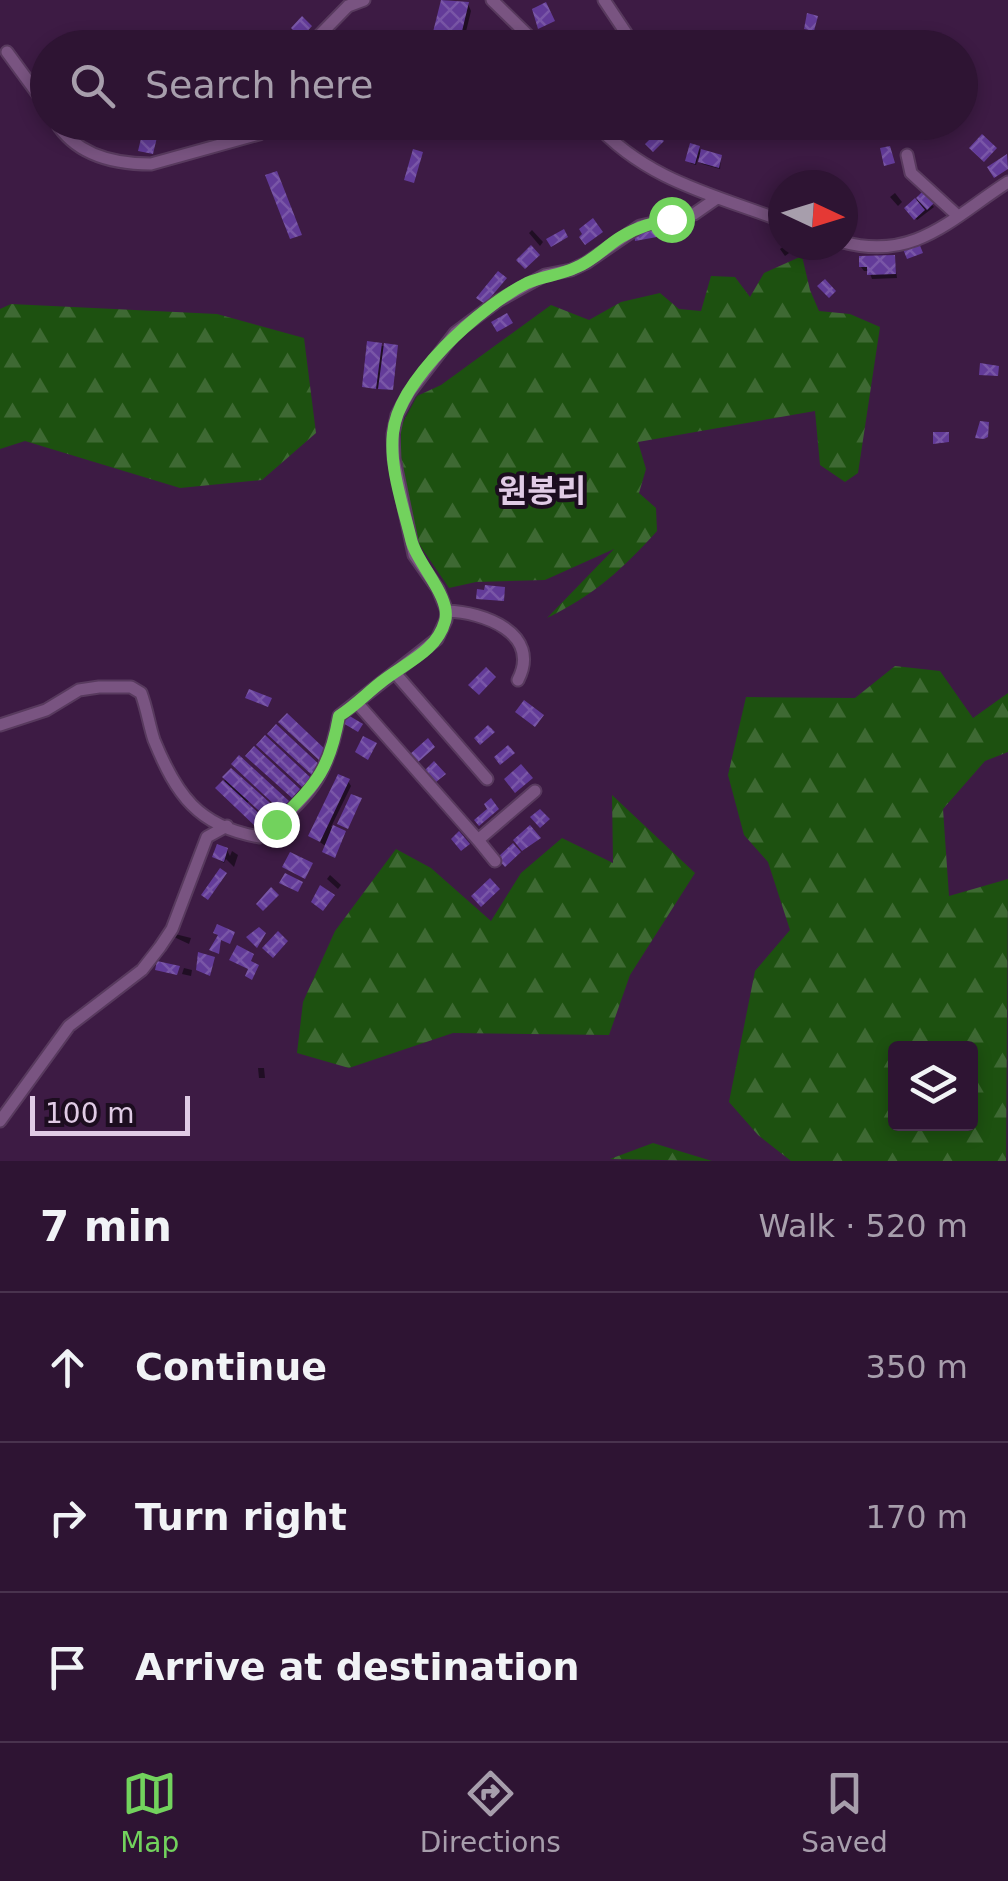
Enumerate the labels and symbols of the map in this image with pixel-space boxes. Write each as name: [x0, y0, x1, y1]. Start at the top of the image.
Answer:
north arrow: [768, 170, 858, 260]
route start: [649, 197, 695, 243]
district label: 원봉리: [498, 472, 586, 510]
route end: [254, 802, 300, 848]
scale bar: [30, 1091, 190, 1136]

